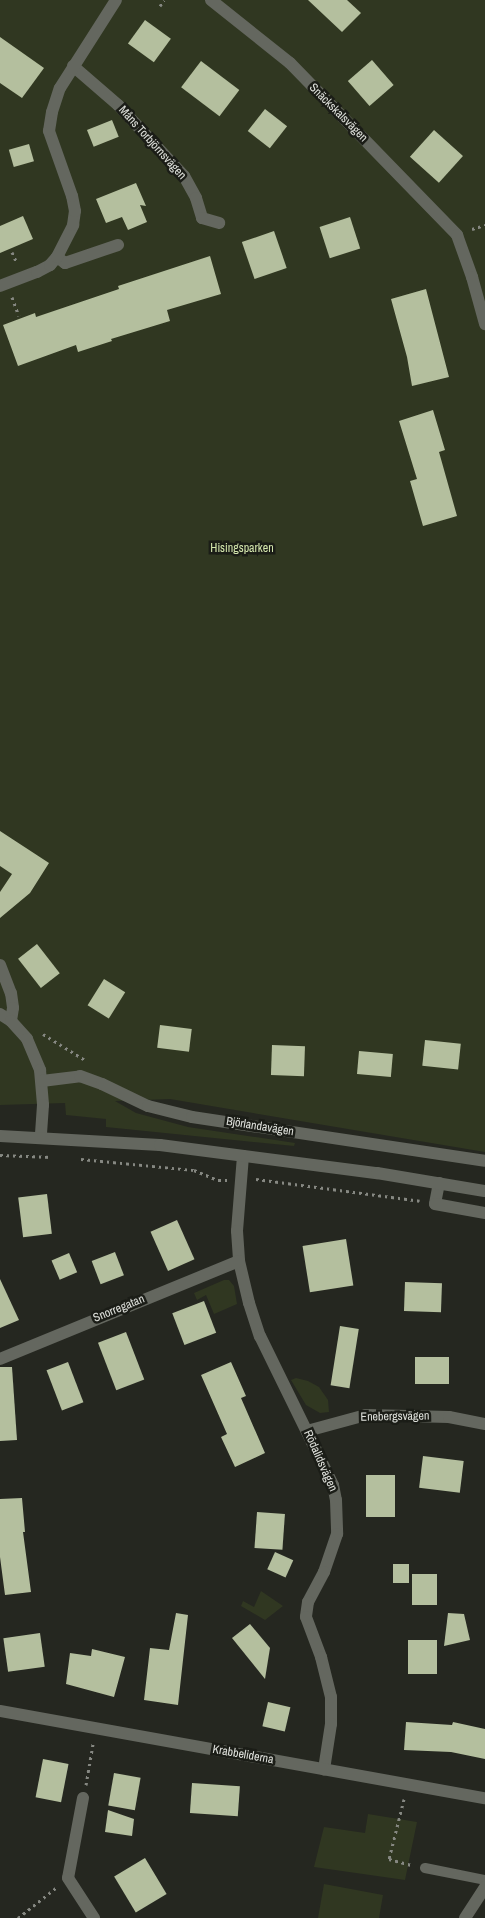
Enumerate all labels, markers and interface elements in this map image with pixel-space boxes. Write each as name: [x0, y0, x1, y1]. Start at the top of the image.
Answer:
street label: Snäckskalsvägen: [306, 81, 370, 145]
street label: Måns Torbjörnsvägen: [115, 103, 189, 183]
park label: Hisingsparken: [210, 542, 274, 556]
street label: Björlandavägen: [225, 1115, 295, 1139]
street label: Snorregatan: [91, 1292, 147, 1326]
street label: Enebergsvägen: [360, 1409, 430, 1425]
street label: Rödalidsvägen: [300, 1428, 340, 1494]
street label: Krabbeliderna: [211, 1743, 275, 1767]

